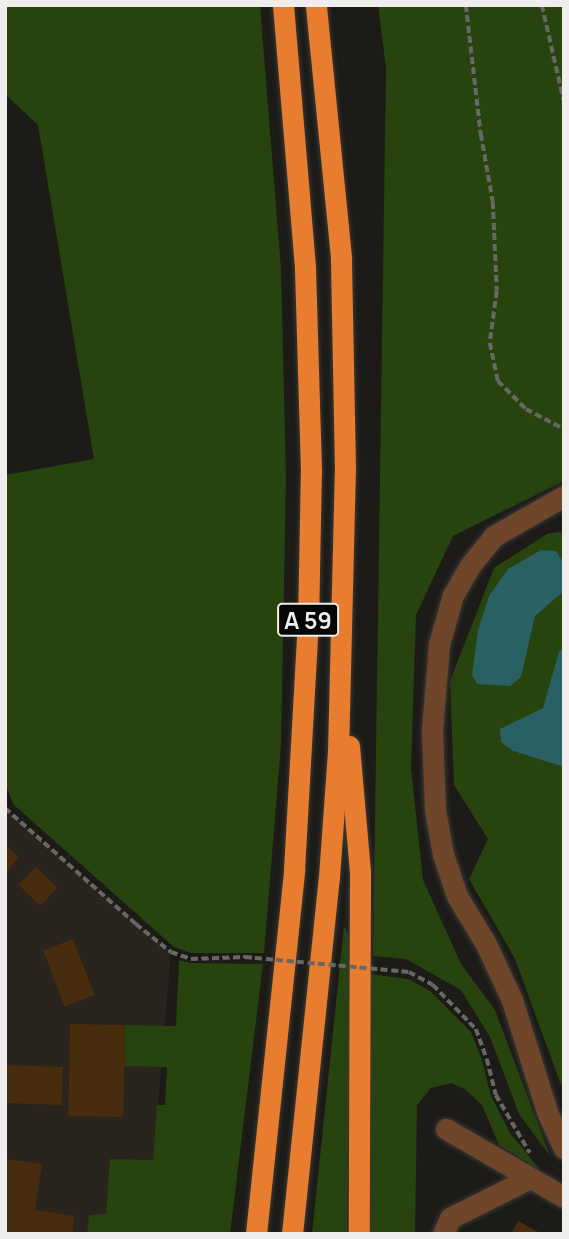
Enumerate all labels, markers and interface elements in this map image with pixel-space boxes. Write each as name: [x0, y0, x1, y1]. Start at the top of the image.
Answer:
road number: A 59: [276, 600, 340, 640]

